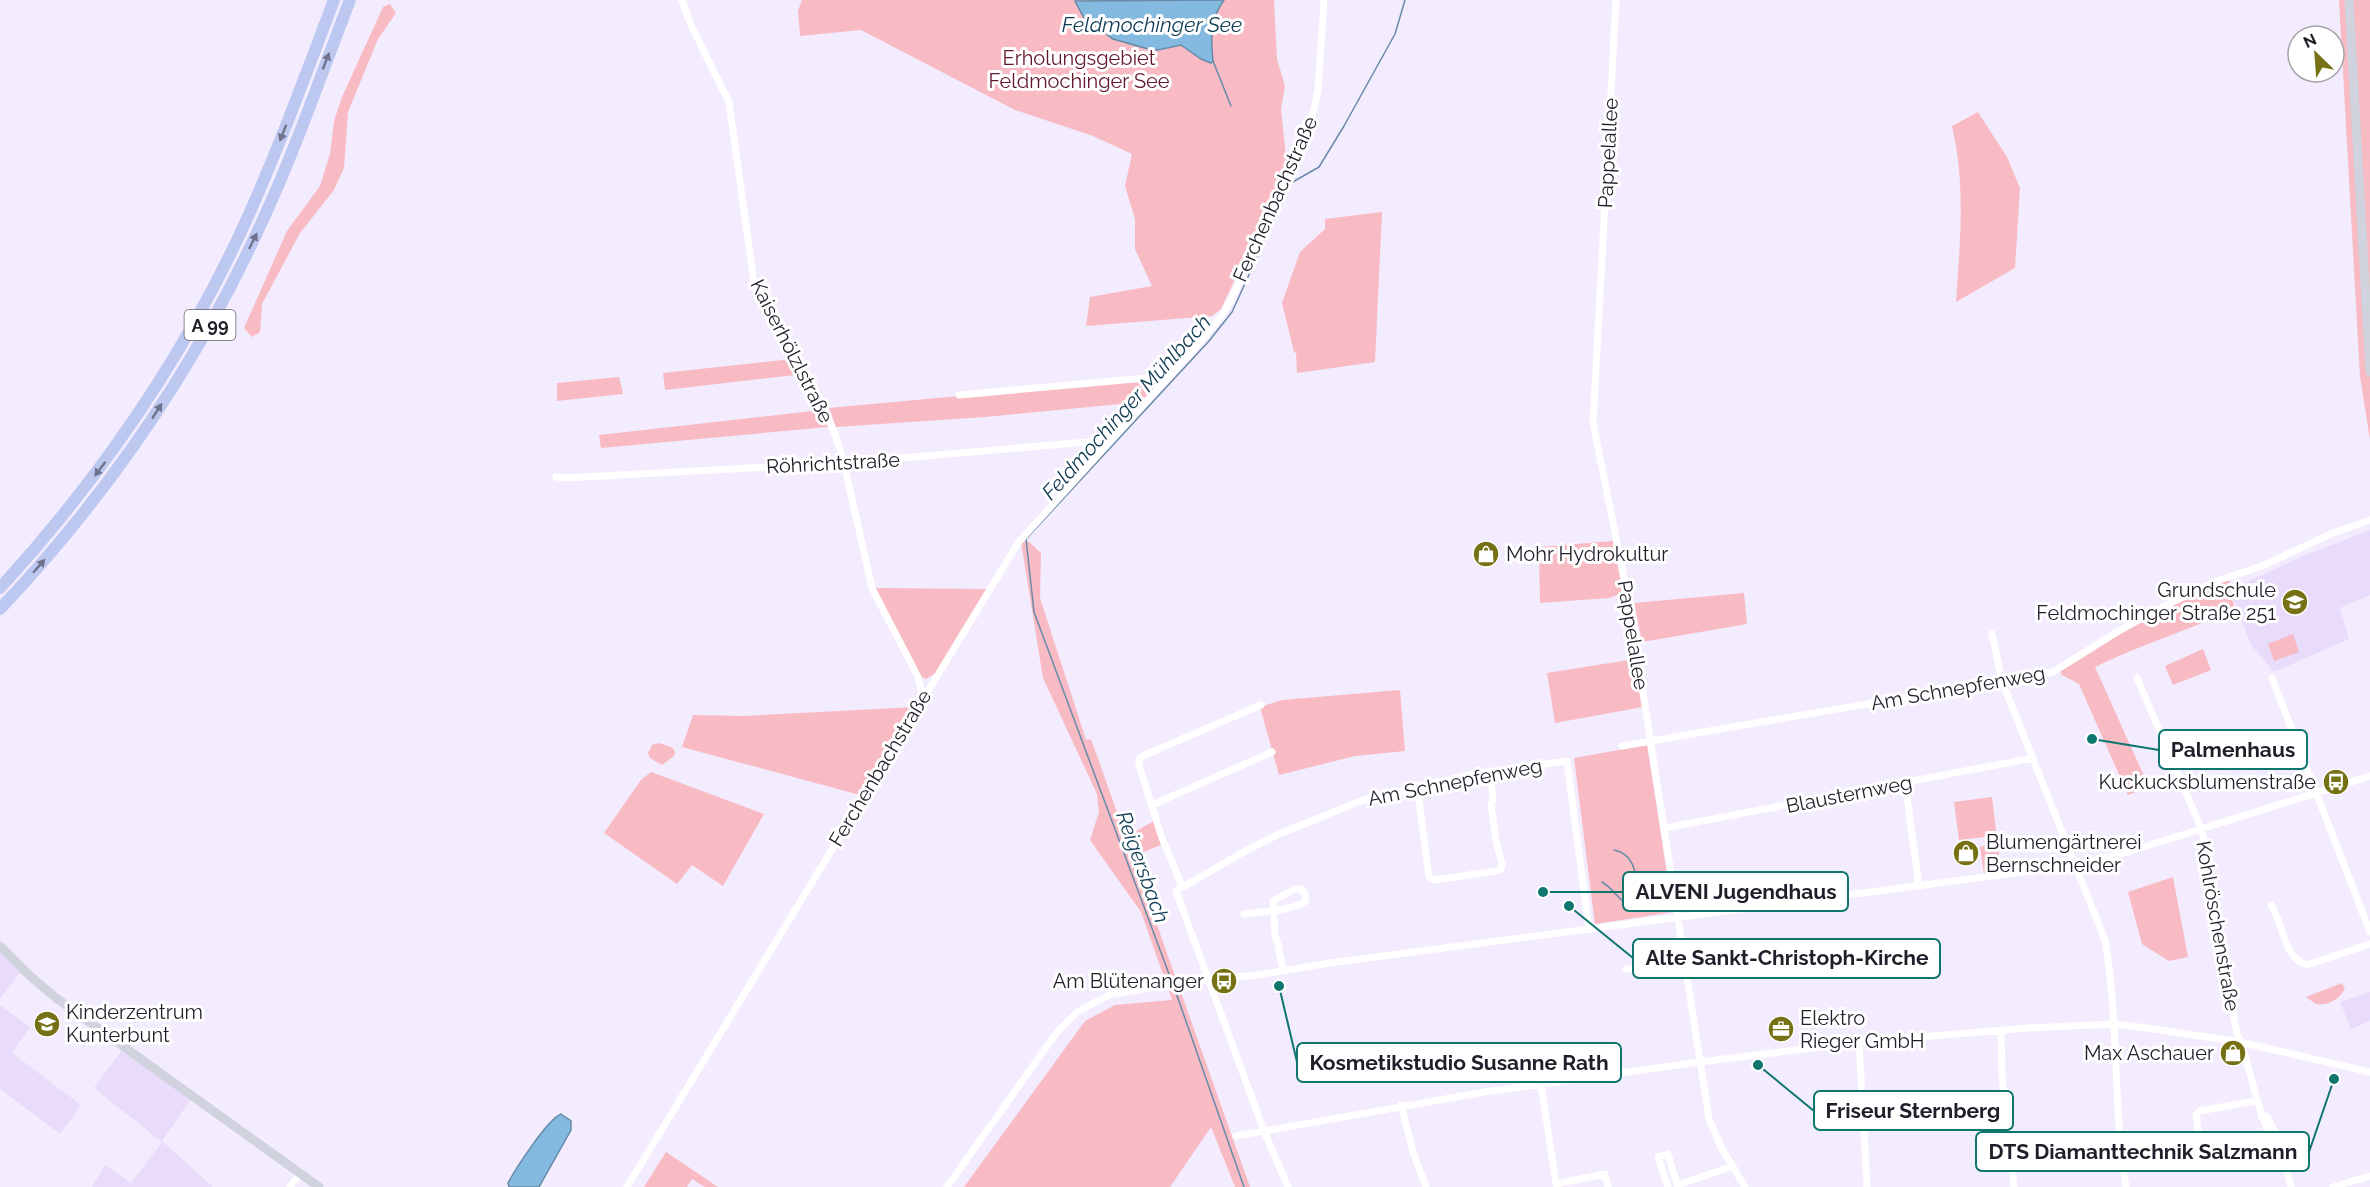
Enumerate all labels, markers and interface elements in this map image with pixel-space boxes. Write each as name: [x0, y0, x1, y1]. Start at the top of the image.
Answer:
water label: Feldmochinger See: [1062, 12, 1242, 37]
north arrow: [2286, 24, 2346, 84]
text: N: [2300, 30, 2319, 52]
park label: Erholungsgebiet Feldmochinger See: [988, 46, 1170, 93]
one-way arrow: [322, 51, 332, 69]
street label: Pappelallee: [1593, 97, 1623, 209]
street label: Ferchenbachstraße: [1228, 112, 1322, 285]
one-way arrow: [278, 124, 287, 142]
one-way arrow: [248, 233, 257, 250]
street label: Kaiserhölzlstraße: [745, 275, 839, 427]
water label: Feldmochinger Mühlbach: [1036, 309, 1216, 505]
road number: A 99: [184, 310, 236, 340]
one-way arrow: [151, 403, 162, 419]
street label: Röhrichtstraße: [766, 447, 901, 478]
one-way arrow: [94, 461, 106, 476]
shop icon: Mohr Hydrokultur: [1471, 539, 1501, 569]
place label: Mohr Hydrokultur: [1506, 542, 1668, 566]
one-way arrow: [32, 559, 45, 574]
place label: Grundschule Feldmochinger Straße 251: [2036, 578, 2276, 625]
street label: Pappelallee: [1613, 579, 1654, 692]
school or university icon: Grundschule Feldmochinger Straße 251: [2280, 587, 2310, 617]
street label: Am Schnepfenweg: [1869, 661, 2047, 715]
street label: Ferchenbachstraße: [824, 685, 936, 851]
callout: Palmenhaus: [2159, 730, 2307, 769]
text: Palmenhaus: [2171, 737, 2295, 762]
street label: Am Schnepfenweg: [1366, 753, 1544, 811]
bus stop icon: Kuckucksblumenstraße: [2321, 767, 2351, 797]
street label: Blausternweg: [1784, 770, 1914, 818]
place label: Kuckucksblumenstraße: [2098, 770, 2316, 794]
water label: Reigersbach: [1111, 808, 1175, 926]
place label: Blumengärtnerei Bernschneider: [1986, 830, 2142, 877]
shop icon: Blumengärtnerei Bernschneider: [1951, 838, 1981, 868]
street label: Kohlröschenstraße: [2191, 839, 2245, 1013]
callout: ALVENI Jugendhaus: [1623, 872, 1848, 911]
text: ALVENI Jugendhaus: [1635, 879, 1837, 904]
callout: Alte Sankt-Christoph-Kirche: [1633, 939, 1940, 978]
text: Alte Sankt-Christoph-Kirche: [1645, 945, 1929, 970]
bus stop icon: Am Blütenanger: [1209, 966, 1239, 996]
place label: Am Blütenanger: [1053, 969, 1204, 993]
place label: Kinderzentrum Kunterbunt: [66, 1000, 203, 1047]
place label: Elektro Rieger GmbH: [1800, 1006, 1924, 1053]
school or university icon: Kinderzentrum Kunterbunt: [32, 1009, 62, 1039]
office icon: Elektro Rieger GmbH: [1766, 1014, 1796, 1044]
shop icon: Max Aschauer: [2218, 1038, 2248, 1068]
place label: Max Aschauer: [2084, 1041, 2214, 1065]
callout: Kosmetikstudio Susanne Rath: [1297, 1043, 1621, 1082]
text: Kosmetikstudio Susanne Rath: [1309, 1050, 1609, 1075]
callout: Friseur Sternberg: [1814, 1091, 2013, 1130]
text: Friseur Sternberg: [1826, 1098, 2000, 1123]
callout: DTS Diamanttechnik Salzmann: [1976, 1132, 2309, 1171]
text: DTS Diamanttechnik Salzmann: [1988, 1139, 2298, 1164]

